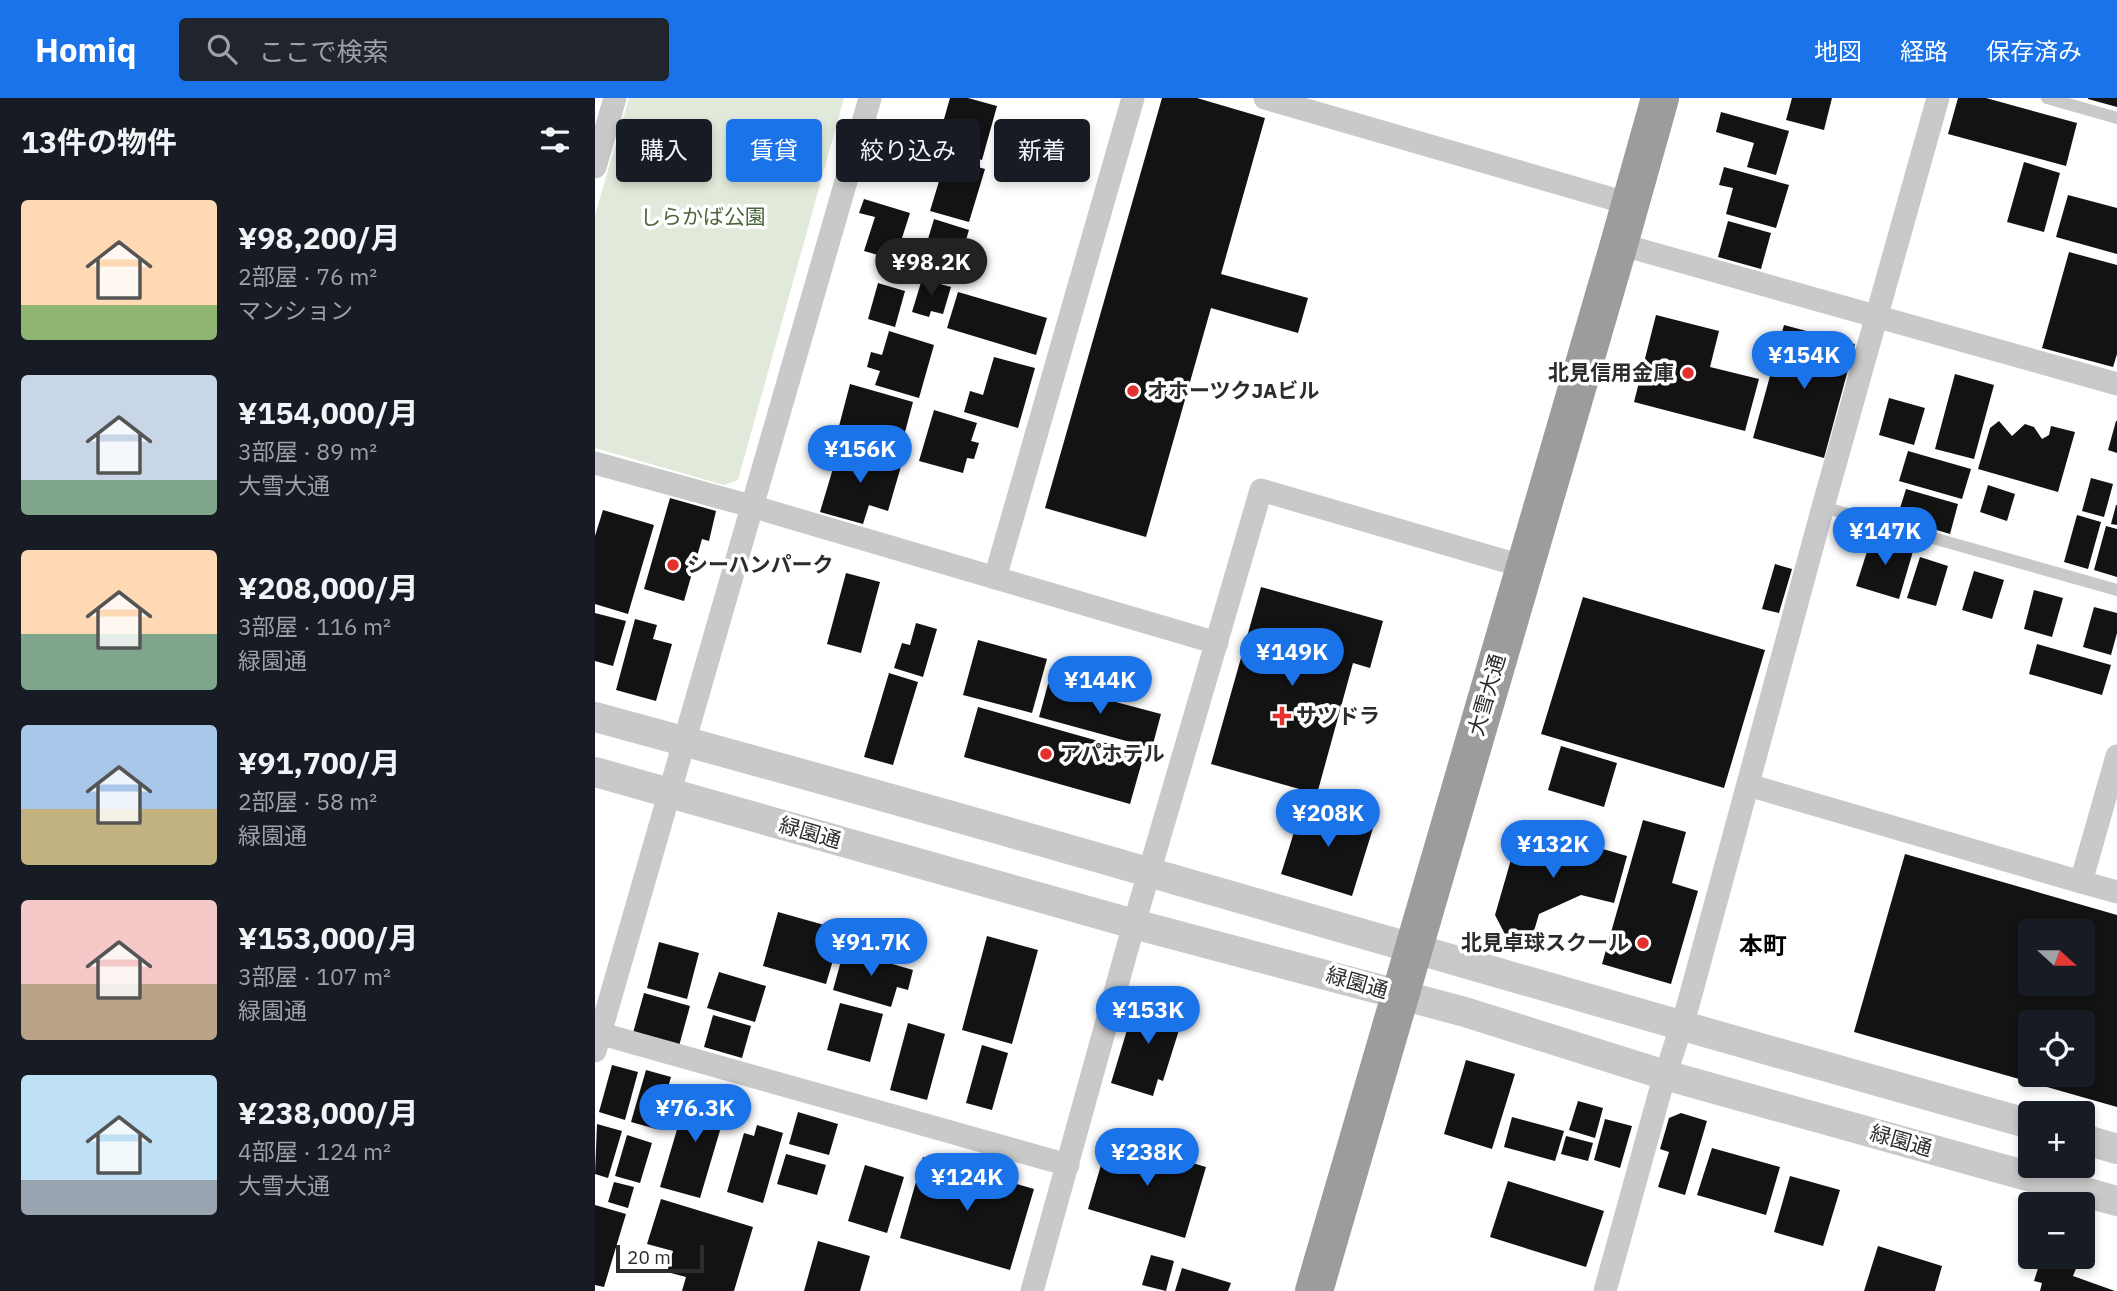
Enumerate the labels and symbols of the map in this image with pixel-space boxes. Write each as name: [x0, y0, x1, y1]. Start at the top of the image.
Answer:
park label: しらかば公園: [640, 202, 766, 230]
pin: ¥98.2K: [874, 238, 988, 298]
pin: ¥154K: [1755, 331, 1853, 391]
place label: 北見信用金庫: [1548, 358, 1674, 386]
marker: 北見信用金庫: [1680, 365, 1696, 381]
place label: オホーツクJAビル: [1147, 376, 1319, 404]
marker: オホーツクJAビル: [1125, 383, 1141, 399]
pin: ¥156K: [811, 426, 909, 485]
pin: ¥147K: [1836, 508, 1934, 567]
place label: シーハンパーク: [687, 550, 834, 578]
marker: シーハンパーク: [665, 557, 681, 573]
pin: ¥149K: [1243, 628, 1341, 688]
street label: 大雪大通: [1461, 650, 1511, 739]
pin: ¥144K: [1051, 656, 1149, 716]
place label: サツドラ: [1296, 701, 1380, 729]
marker: サツドラ: [1274, 708, 1290, 724]
place label: アパホテル: [1060, 739, 1165, 767]
marker: アパホテル: [1038, 746, 1054, 762]
pin: ¥208K: [1279, 790, 1377, 849]
street label: 緑園通: [776, 810, 844, 854]
pin: ¥132K: [1504, 820, 1602, 880]
pin: ¥91.7K: [814, 918, 928, 978]
north arrow: [2018, 919, 2095, 996]
place label: 北見卓球スクール: [1461, 928, 1629, 956]
district label: 本町: [1739, 929, 1787, 961]
marker: 北見卓球スクール: [1635, 935, 1651, 951]
street label: 緑園通: [1323, 960, 1391, 1004]
pin: ¥153K: [1099, 986, 1197, 1046]
pin: ¥76.3K: [638, 1084, 752, 1144]
street label: 緑園通: [1867, 1118, 1935, 1162]
pin: ¥238K: [1098, 1128, 1196, 1188]
pin: ¥124K: [918, 1154, 1016, 1213]
scale bar: [616, 1242, 703, 1274]

